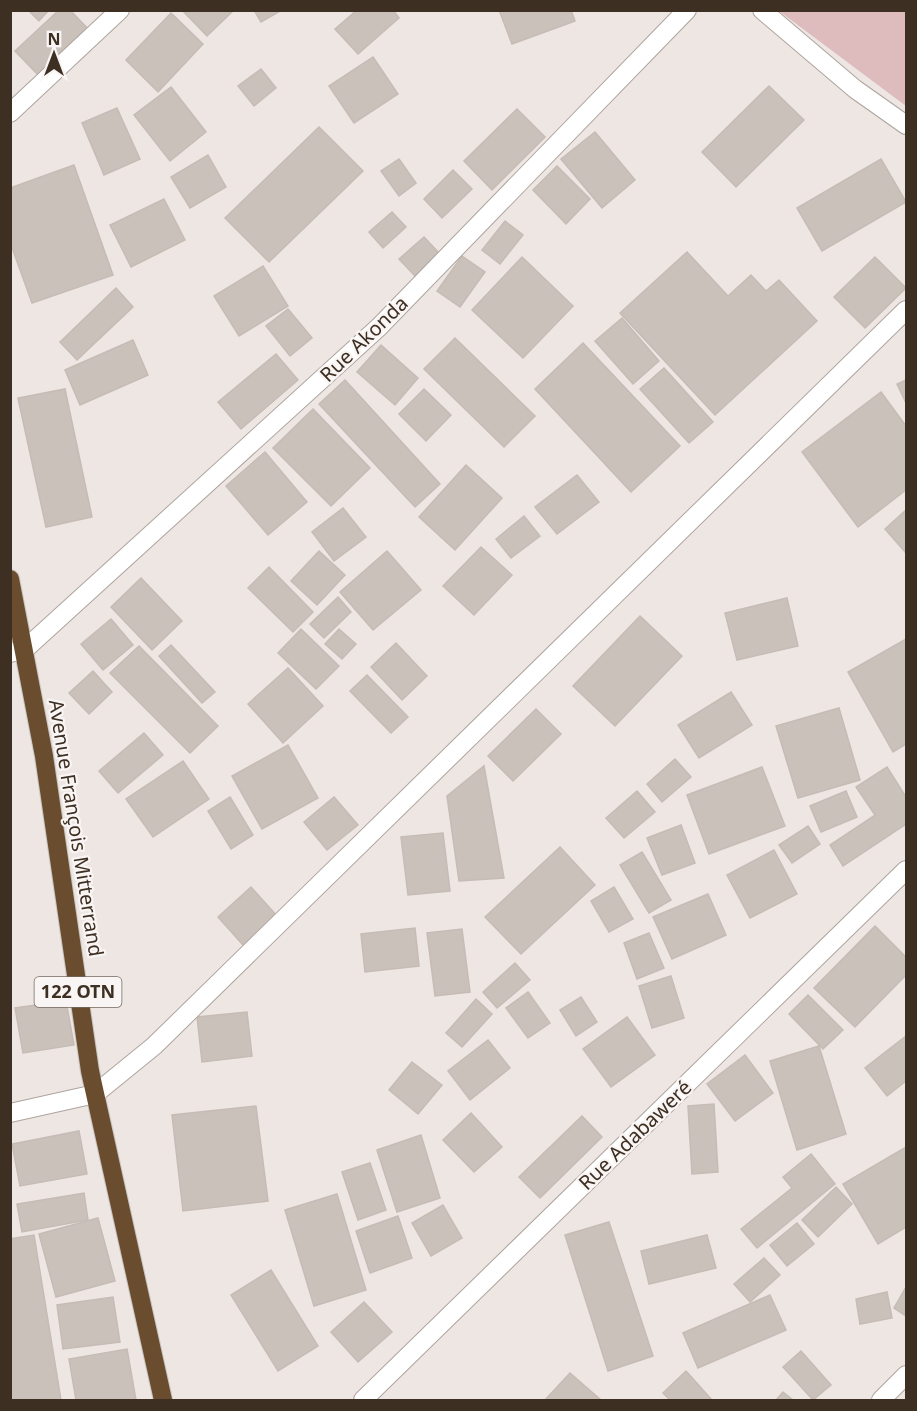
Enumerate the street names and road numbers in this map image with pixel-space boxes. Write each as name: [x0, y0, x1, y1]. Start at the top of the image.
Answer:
street label: Rue Akonda: [314, 290, 414, 388]
street label: Avenue François Mitterrand: [43, 697, 110, 958]
road number: 122 OTN: [34, 977, 122, 1007]
street label: Rue Adabaweré: [572, 1074, 697, 1195]

